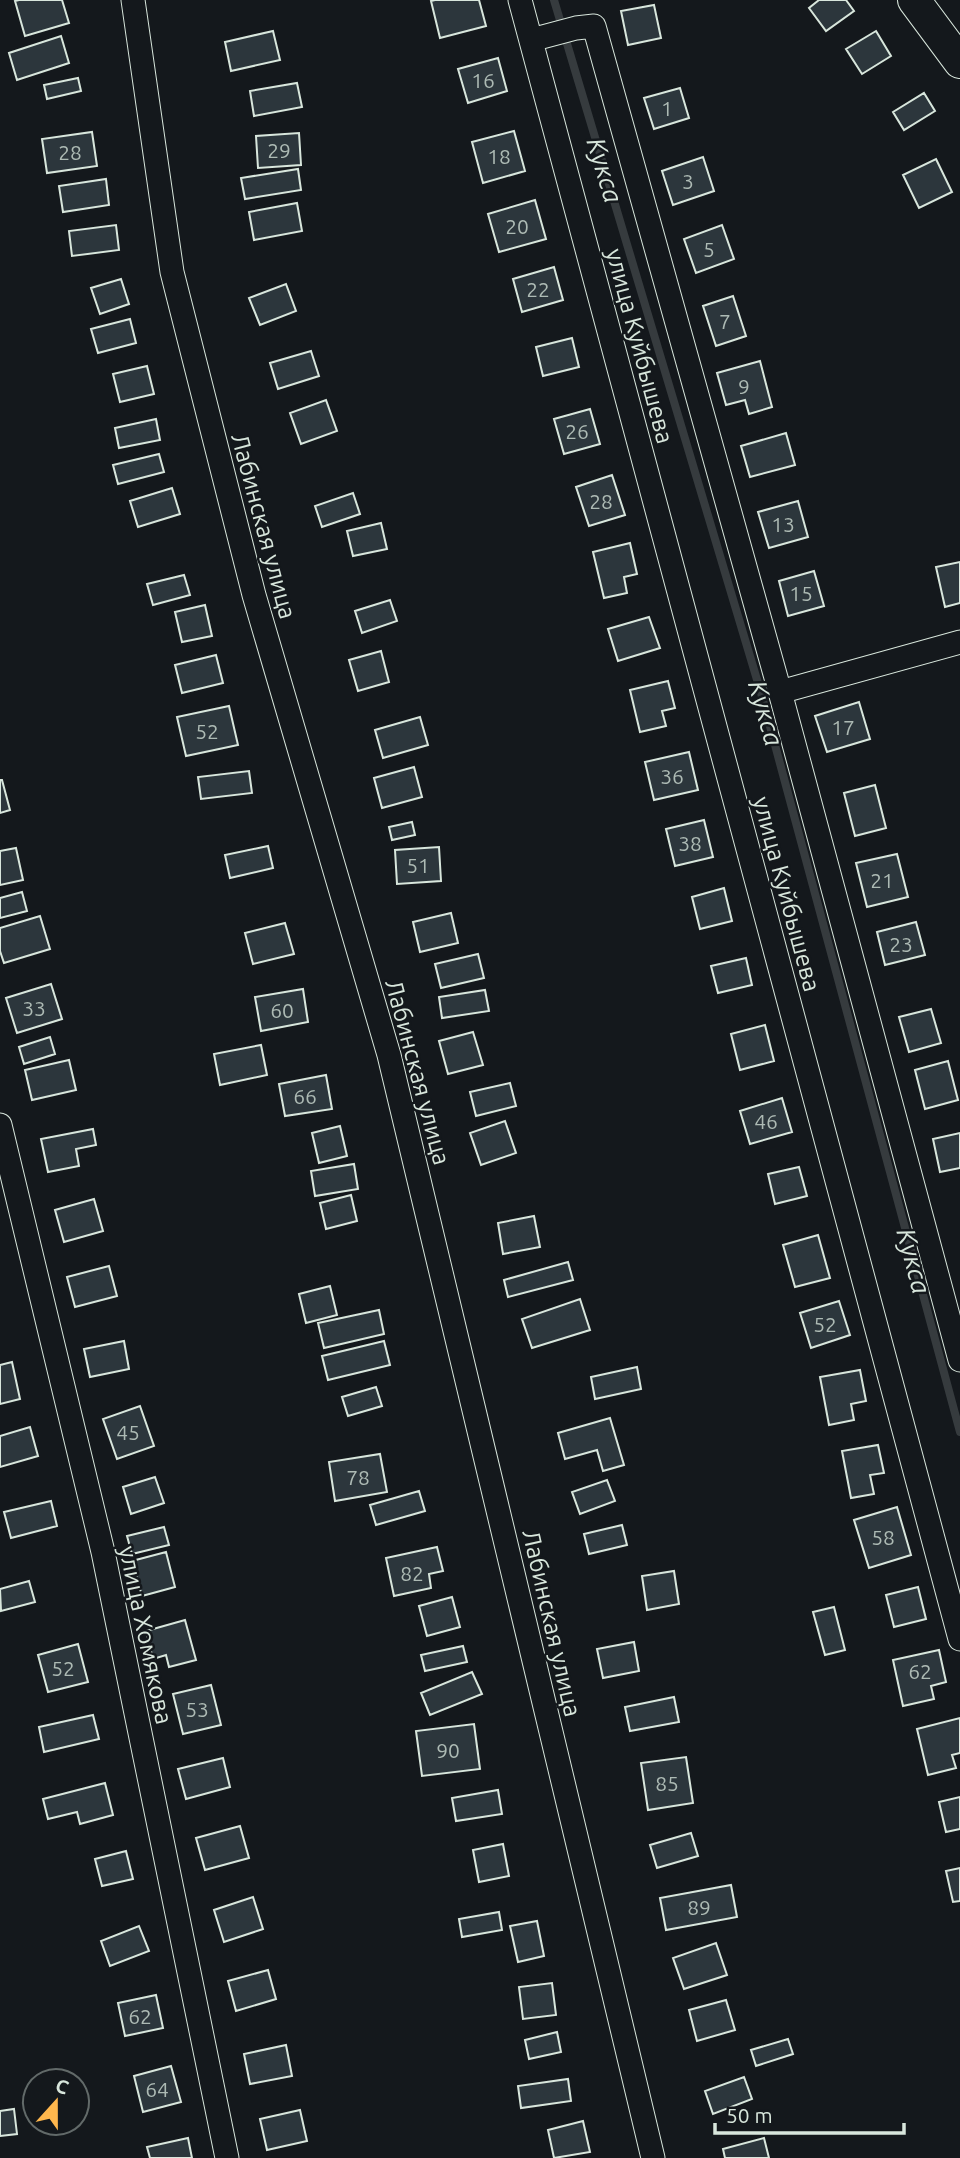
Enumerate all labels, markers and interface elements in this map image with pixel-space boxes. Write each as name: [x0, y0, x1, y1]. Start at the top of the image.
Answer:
house number: 16: [471, 68, 495, 92]
house number: 1: [661, 96, 673, 120]
water label: Кукса: [581, 134, 629, 206]
house number: 29: [267, 138, 291, 162]
house number: 28: [58, 140, 82, 164]
house number: 18: [487, 144, 511, 168]
house number: 3: [682, 169, 694, 193]
house number: 20: [505, 214, 529, 238]
house number: 5: [703, 237, 715, 261]
street label: улица Куйбышева: [601, 245, 679, 447]
house number: 22: [526, 277, 550, 301]
house number: 7: [719, 309, 731, 333]
house number: 9: [738, 374, 750, 398]
house number: 26: [565, 419, 589, 443]
street label: Лабинская улица: [226, 430, 302, 622]
house number: 28: [589, 489, 613, 513]
house number: 13: [771, 512, 795, 536]
house number: 15: [789, 581, 813, 605]
water label: Кукса: [743, 677, 789, 749]
house number: 17: [831, 715, 855, 739]
house number: 52: [195, 719, 219, 743]
house number: 36: [660, 764, 684, 788]
street label: улица Куйбышева: [748, 793, 826, 995]
house number: 38: [678, 831, 702, 855]
house number: 51: [406, 853, 430, 877]
house number: 21: [870, 868, 894, 892]
house number: 23: [889, 932, 913, 956]
street label: Лабинская улица: [380, 976, 456, 1168]
house number: 33: [22, 996, 46, 1020]
house number: 60: [270, 998, 294, 1022]
house number: 66: [293, 1084, 317, 1108]
house number: 46: [754, 1109, 778, 1133]
water label: Кукса: [891, 1225, 937, 1297]
house number: 52: [813, 1312, 837, 1336]
house number: 45: [116, 1420, 140, 1444]
house number: 78: [346, 1465, 370, 1489]
house number: 58: [871, 1525, 895, 1549]
street label: Лабинская улица: [517, 1527, 587, 1719]
street label: улица Хомякова: [114, 1543, 178, 1727]
house number: 82: [400, 1561, 424, 1585]
house number: 52: [51, 1656, 75, 1680]
house number: 62: [908, 1659, 932, 1683]
house number: 53: [185, 1697, 209, 1721]
house number: 90: [436, 1738, 460, 1762]
house number: 85: [655, 1771, 679, 1795]
house number: 89: [687, 1895, 711, 1919]
house number: 62: [128, 2004, 152, 2028]
north arrow: [21, 2067, 91, 2137]
text: С: [52, 2074, 72, 2099]
house number: 64: [145, 2077, 169, 2101]
scale bar: [715, 2092, 904, 2136]
text: 50 m: [726, 2103, 773, 2127]

